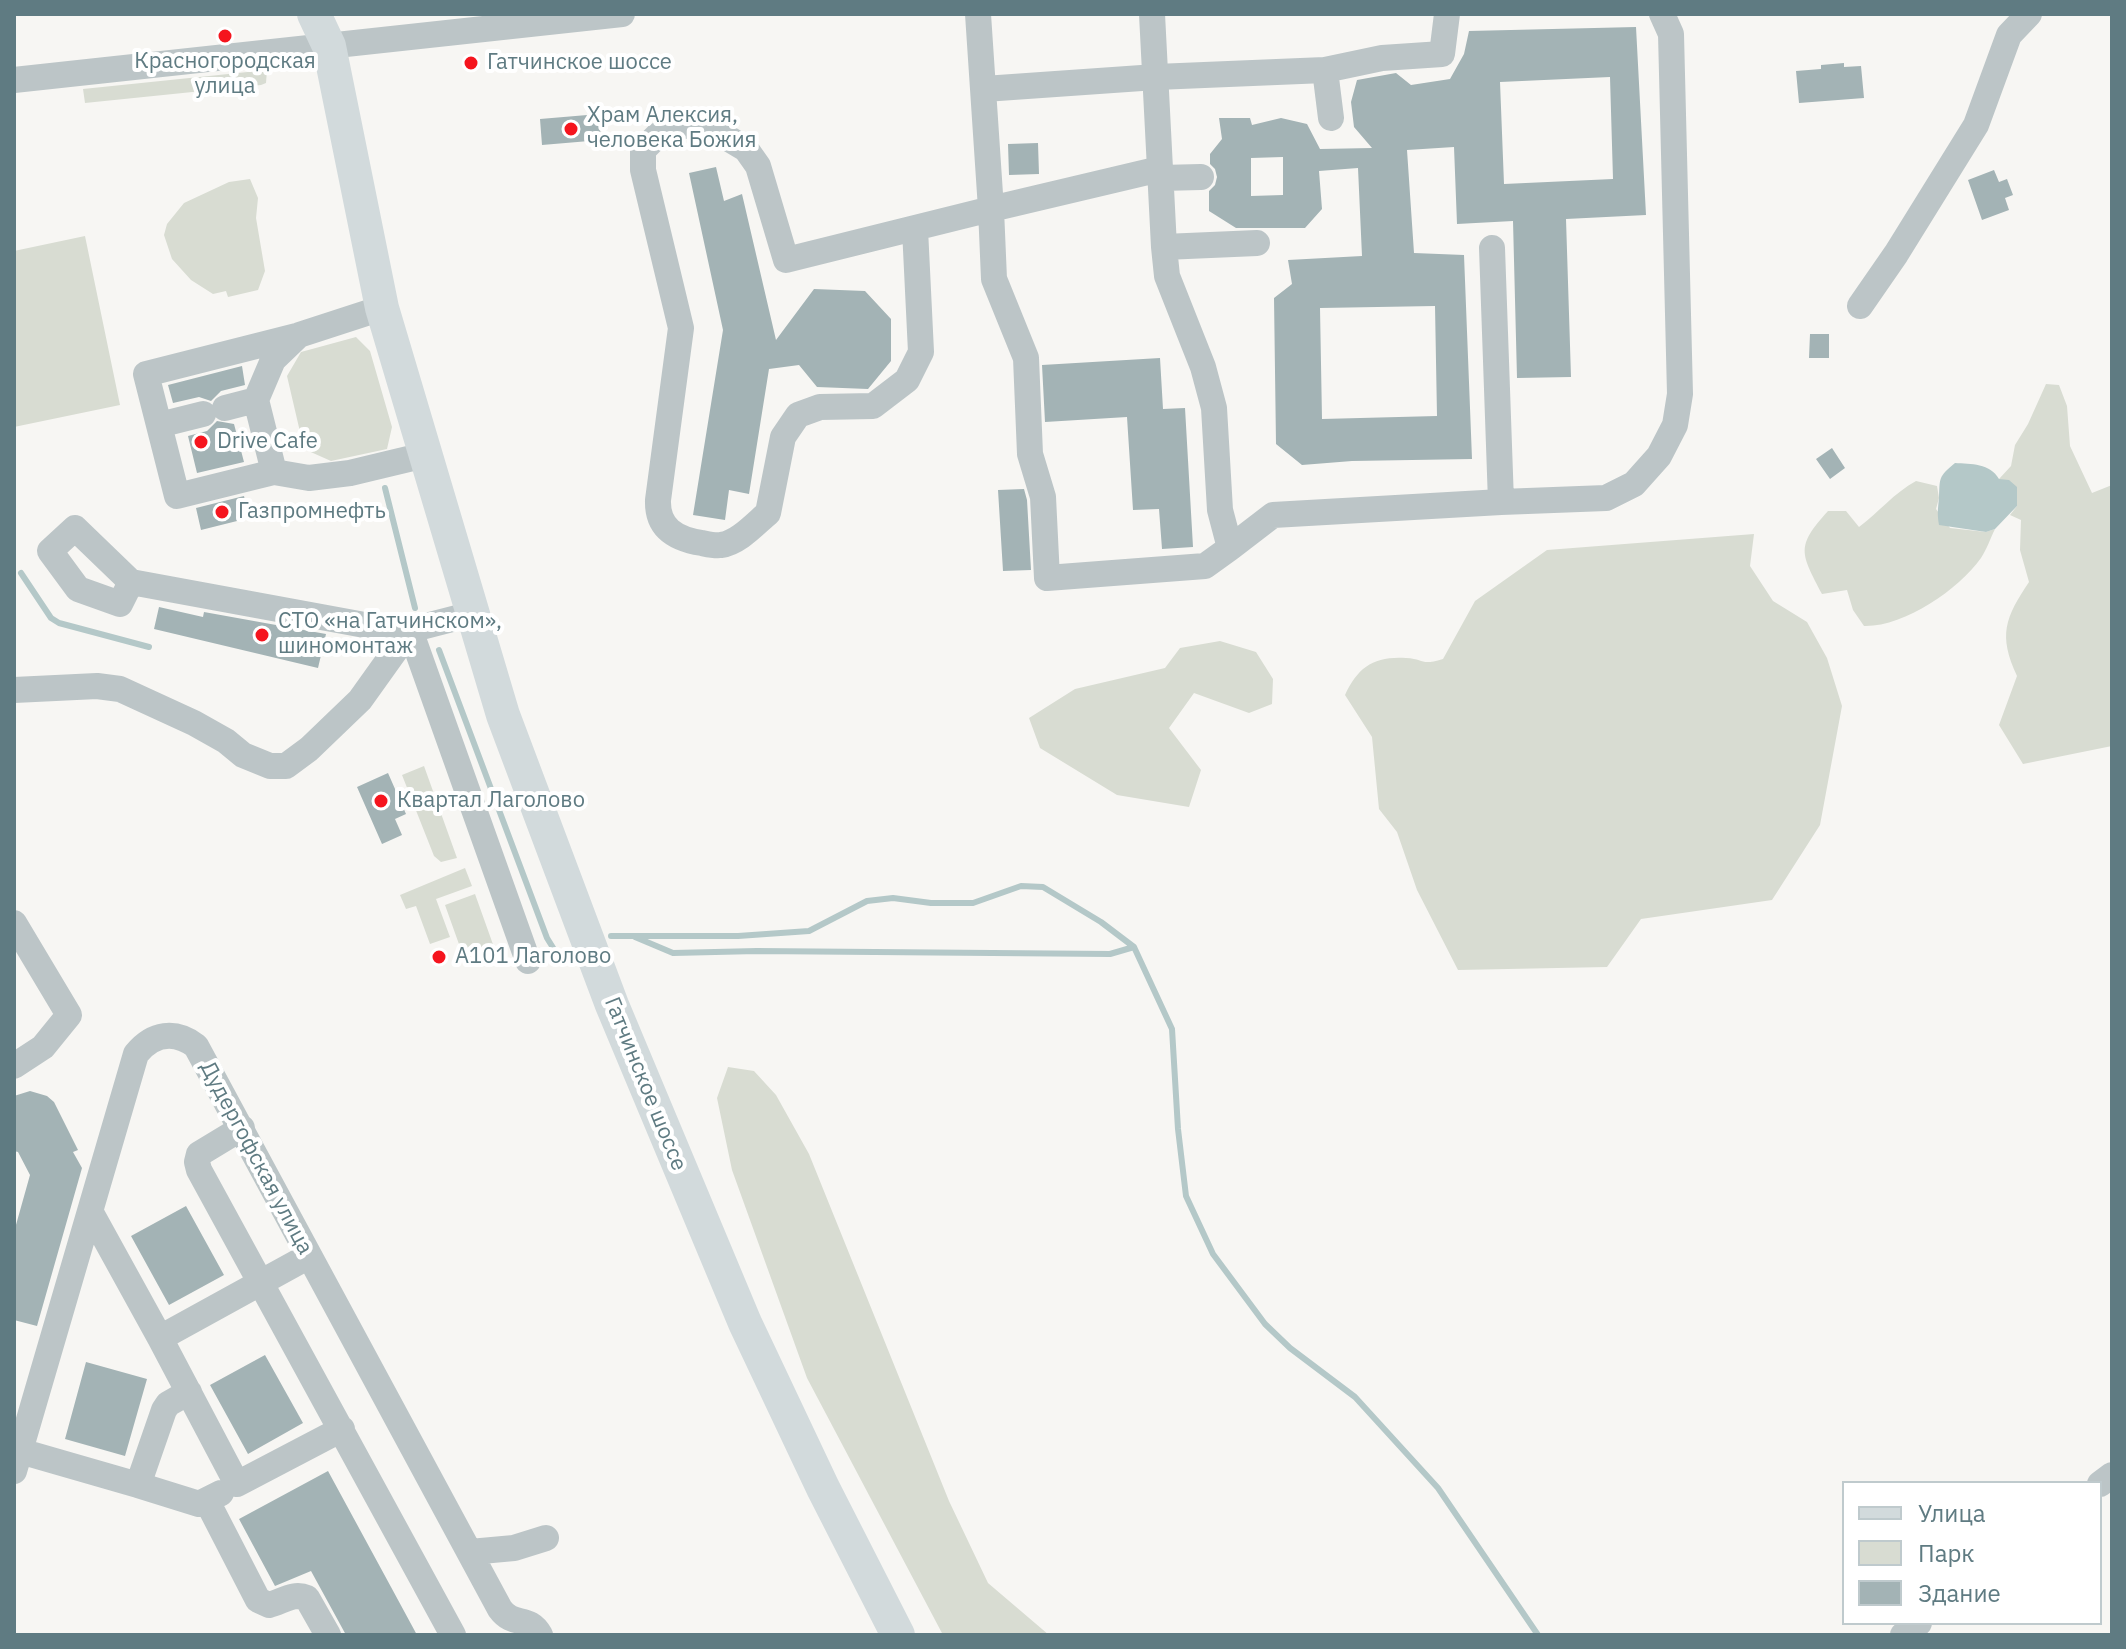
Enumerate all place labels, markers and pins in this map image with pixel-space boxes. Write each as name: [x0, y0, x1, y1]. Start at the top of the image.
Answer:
marker: Красногородская улица: [216, 27, 234, 45]
place label: Красногородская улица: [134, 49, 316, 100]
place label: Гатчинское шоссе: [487, 50, 672, 76]
marker: Гатчинское шоссе: [462, 54, 480, 72]
place label: Храм Алексия, человека Божия: [587, 103, 756, 154]
marker: Храм Алексия, человека Божия: [562, 120, 580, 138]
place label: Drive Cafe: [217, 429, 318, 455]
marker: Drive Cafe: [192, 433, 210, 451]
place label: Газпромнефть: [238, 499, 386, 525]
marker: Газпромнефть: [213, 503, 231, 521]
place label: СТО «на Гатчинском», шиномонтаж: [278, 609, 502, 660]
marker: СТО «на Гатчинском», шиномонтаж: [253, 626, 271, 644]
place label: Квартал Лаголово: [397, 788, 585, 814]
marker: Квартал Лаголово: [372, 792, 390, 810]
place label: А101 Лаголово: [455, 944, 611, 970]
marker: А101 Лаголово: [430, 948, 448, 966]

